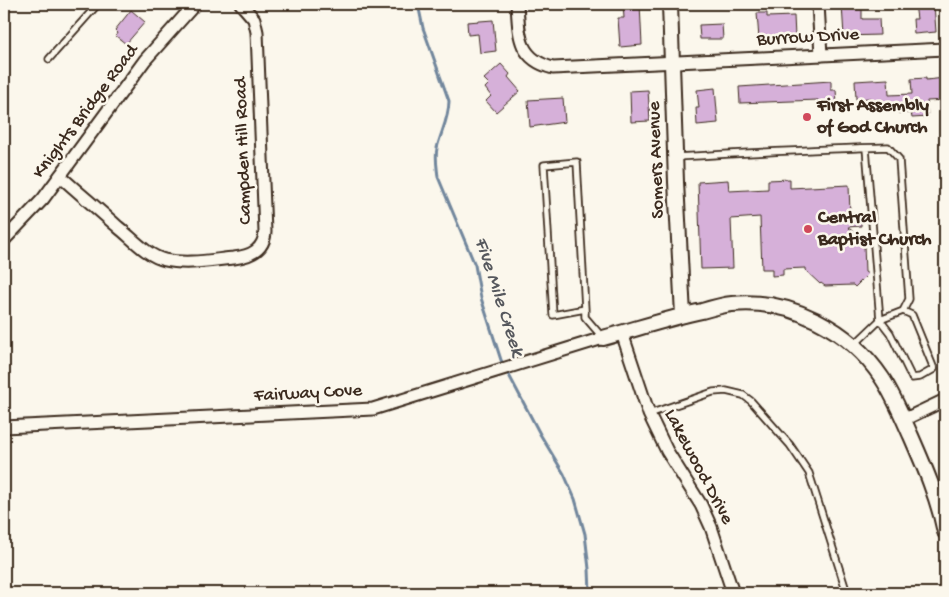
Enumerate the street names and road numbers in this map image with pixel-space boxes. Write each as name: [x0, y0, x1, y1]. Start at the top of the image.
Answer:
street label: Burrow Drive: [755, 24, 860, 52]
street label: Knights Bridge Road: [28, 39, 145, 184]
street label: Campden Hill Road: [230, 75, 258, 225]
street label: Somers Avenue: [643, 101, 671, 219]
street label: Fairway Cove: [252, 380, 363, 408]
street label: Lakewood Drive: [658, 405, 738, 529]

